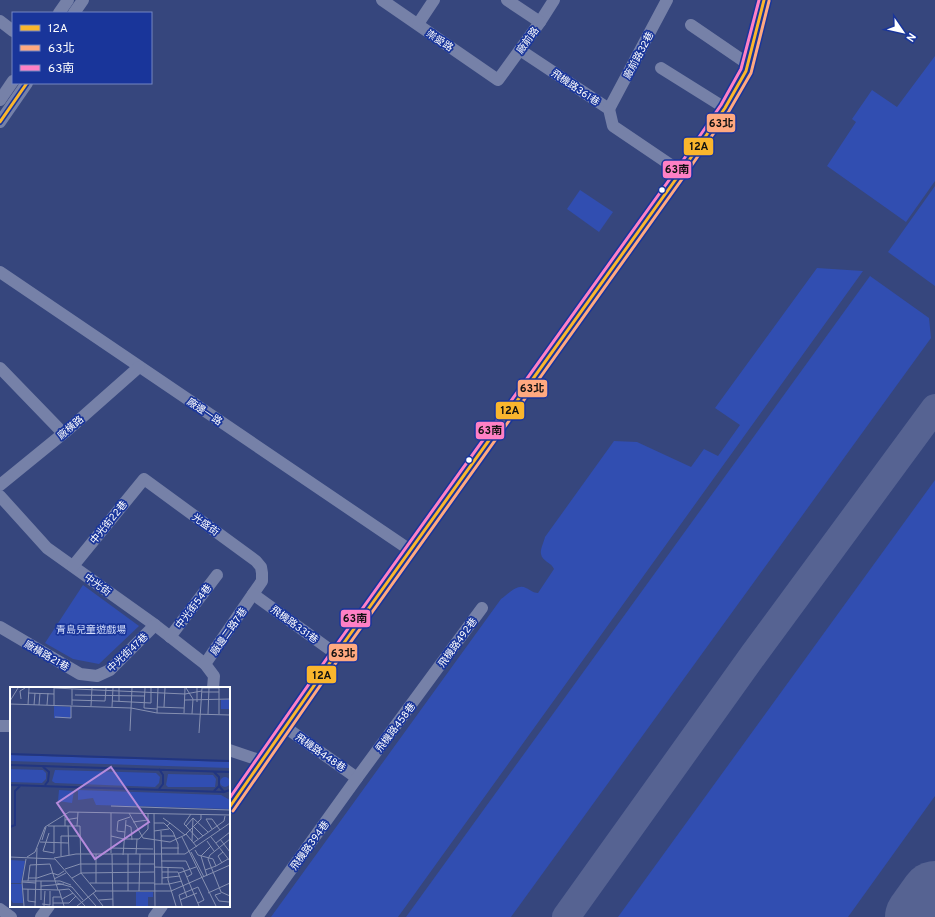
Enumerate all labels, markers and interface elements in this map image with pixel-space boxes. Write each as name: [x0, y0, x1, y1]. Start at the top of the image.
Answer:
legend: [12, 12, 152, 84]
north arrow: [883, 12, 923, 52]
text: 12A: [48, 21, 68, 37]
street label: 廠前路: [514, 25, 542, 57]
street label: 崇愛路: [423, 27, 455, 55]
street label: 廠前路32巷: [621, 30, 657, 82]
text: N: [902, 30, 918, 44]
text: 63北: [48, 41, 74, 57]
text: 63南: [48, 61, 74, 77]
street label: 飛機路361巷: [548, 67, 602, 109]
line badge: 63北: [706, 113, 736, 133]
text: 63北: [709, 117, 733, 131]
line badge: 12A: [683, 137, 714, 156]
text: 12A: [689, 140, 709, 154]
line badge: 63南: [662, 160, 692, 179]
text: 63南: [665, 163, 689, 177]
unlabelled marker: [657, 185, 667, 195]
line badge: 63北: [517, 379, 548, 398]
text: 63北: [520, 382, 544, 396]
street label: 廠邊一路: [184, 396, 224, 429]
line badge: 12A: [495, 401, 525, 420]
text: 12A: [500, 404, 520, 418]
street label: 廠橫路: [55, 414, 87, 443]
line badge: 63南: [475, 421, 505, 440]
text: 63南: [478, 424, 502, 438]
unlabelled marker: [464, 455, 474, 465]
street label: 中光街22巷: [88, 499, 131, 547]
street label: 光盛街: [189, 511, 221, 539]
street label: 中光街: [81, 571, 113, 599]
street label: 中光街54巷: [173, 582, 215, 632]
street label: 飛機路331巷: [268, 604, 320, 647]
street label: 廠邊二路7巷: [208, 606, 250, 658]
line badge: 63南: [340, 609, 371, 628]
text: 63南: [343, 612, 367, 626]
street label: 飛機路492巷: [436, 616, 481, 670]
park label: 青島兒童遊戲場: [56, 624, 126, 637]
street label: 中光街47巷: [105, 631, 151, 675]
street label: 廠橫路21巷: [21, 638, 71, 674]
line badge: 63北: [328, 643, 358, 662]
text: 63北: [331, 647, 355, 661]
line badge: 12A: [306, 665, 337, 684]
text: 12A: [312, 669, 332, 683]
inset map: [10, 687, 230, 907]
street label: 飛機路458巷: [373, 701, 419, 755]
street label: 飛機路448巷: [292, 731, 348, 775]
street label: 飛機路394巷: [288, 819, 333, 873]

